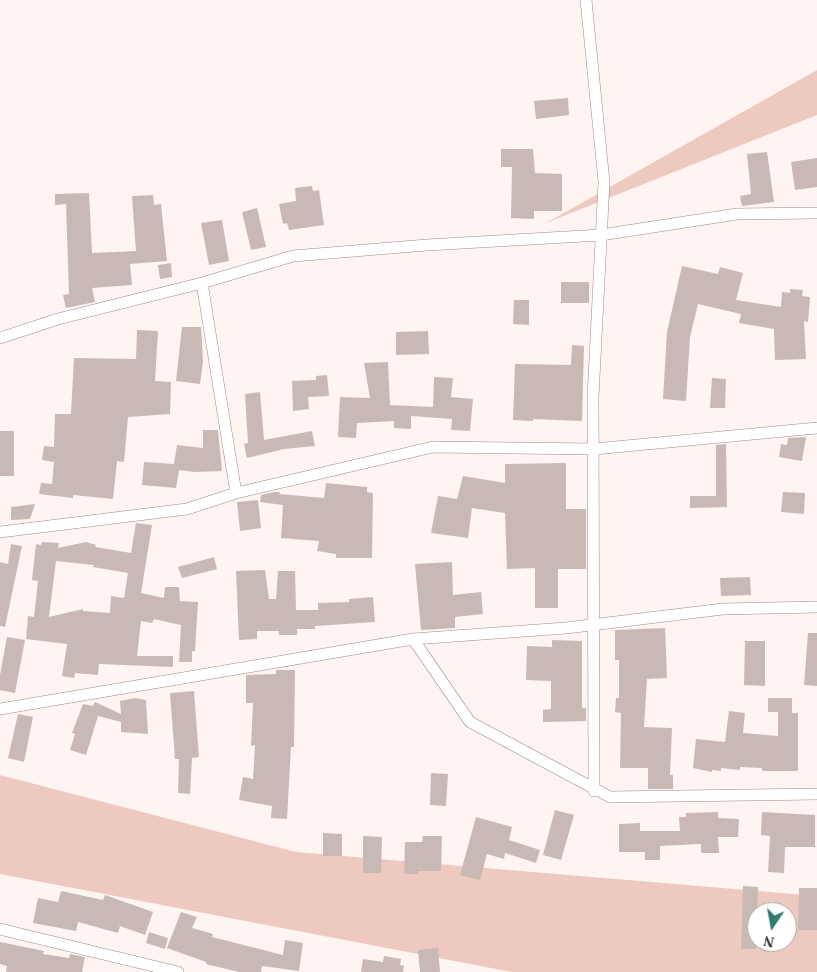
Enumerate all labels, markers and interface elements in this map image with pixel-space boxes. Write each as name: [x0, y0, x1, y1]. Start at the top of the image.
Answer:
north arrow: [747, 902, 797, 952]
text: N: [762, 933, 775, 950]

